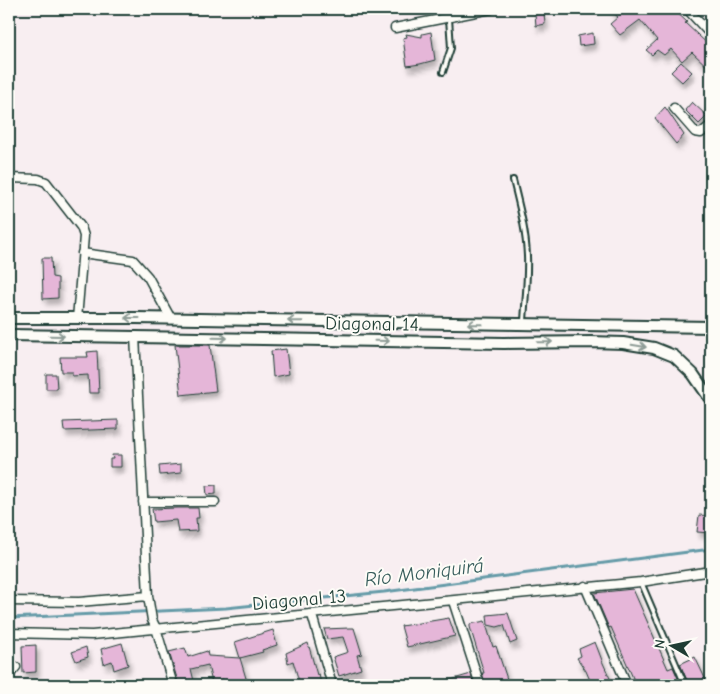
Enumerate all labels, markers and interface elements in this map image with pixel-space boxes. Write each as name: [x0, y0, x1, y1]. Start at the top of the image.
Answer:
street label: Diagonal 14: [325, 312, 419, 336]
one-way arrow: [124, 313, 140, 323]
one-way arrow: [287, 316, 303, 326]
one-way arrow: [467, 319, 483, 329]
one-way arrow: [49, 331, 65, 341]
one-way arrow: [212, 333, 228, 343]
one-way arrow: [374, 336, 390, 346]
one-way arrow: [537, 338, 553, 347]
one-way arrow: [631, 341, 647, 351]
water label: Río Moniquirá: [363, 554, 485, 591]
street label: Diagonal 13: [251, 585, 347, 615]
north arrow: [648, 622, 698, 672]
text: N: [651, 638, 669, 650]

